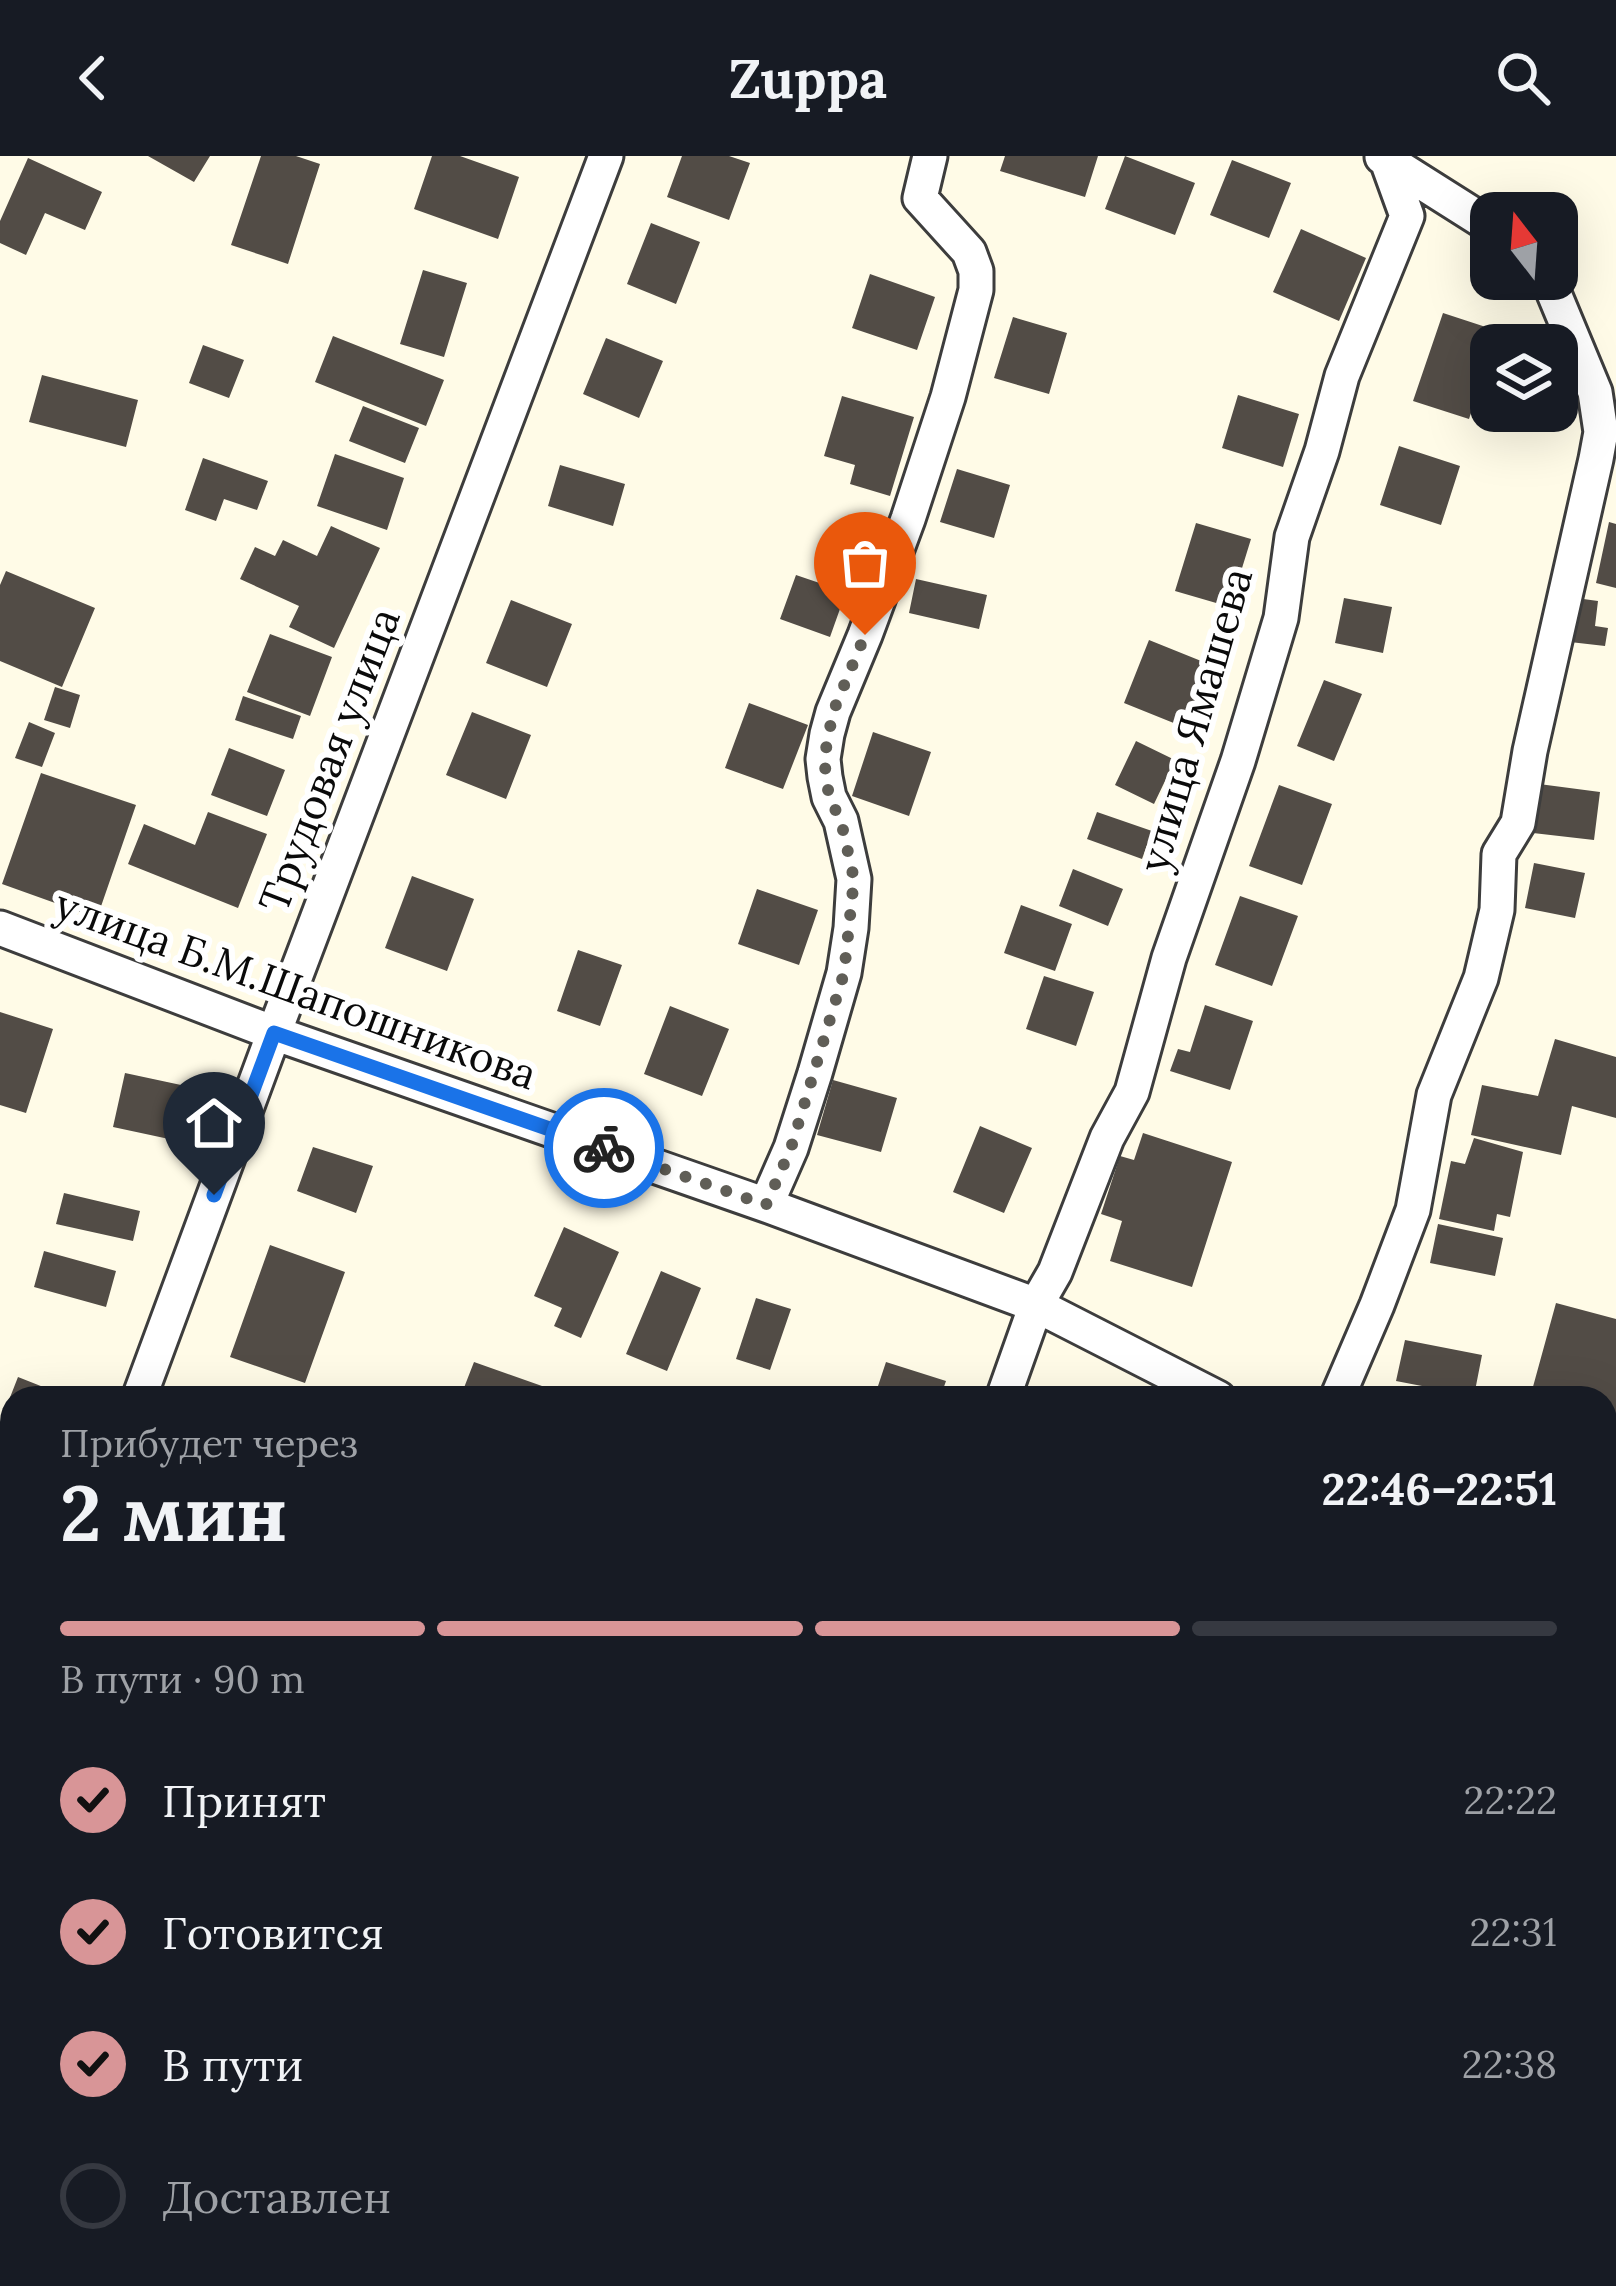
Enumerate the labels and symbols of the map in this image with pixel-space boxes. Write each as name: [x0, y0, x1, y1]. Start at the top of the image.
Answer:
north arrow: [1470, 192, 1578, 300]
pin: [814, 512, 916, 635]
street label: улица Ямашева: [1126, 562, 1264, 878]
street label: Трудовая улица: [246, 600, 412, 920]
street label: улица Б.М.Шапошникова: [48, 877, 544, 1101]
pin: [163, 1072, 265, 1195]
courier: [544, 1088, 664, 1208]

